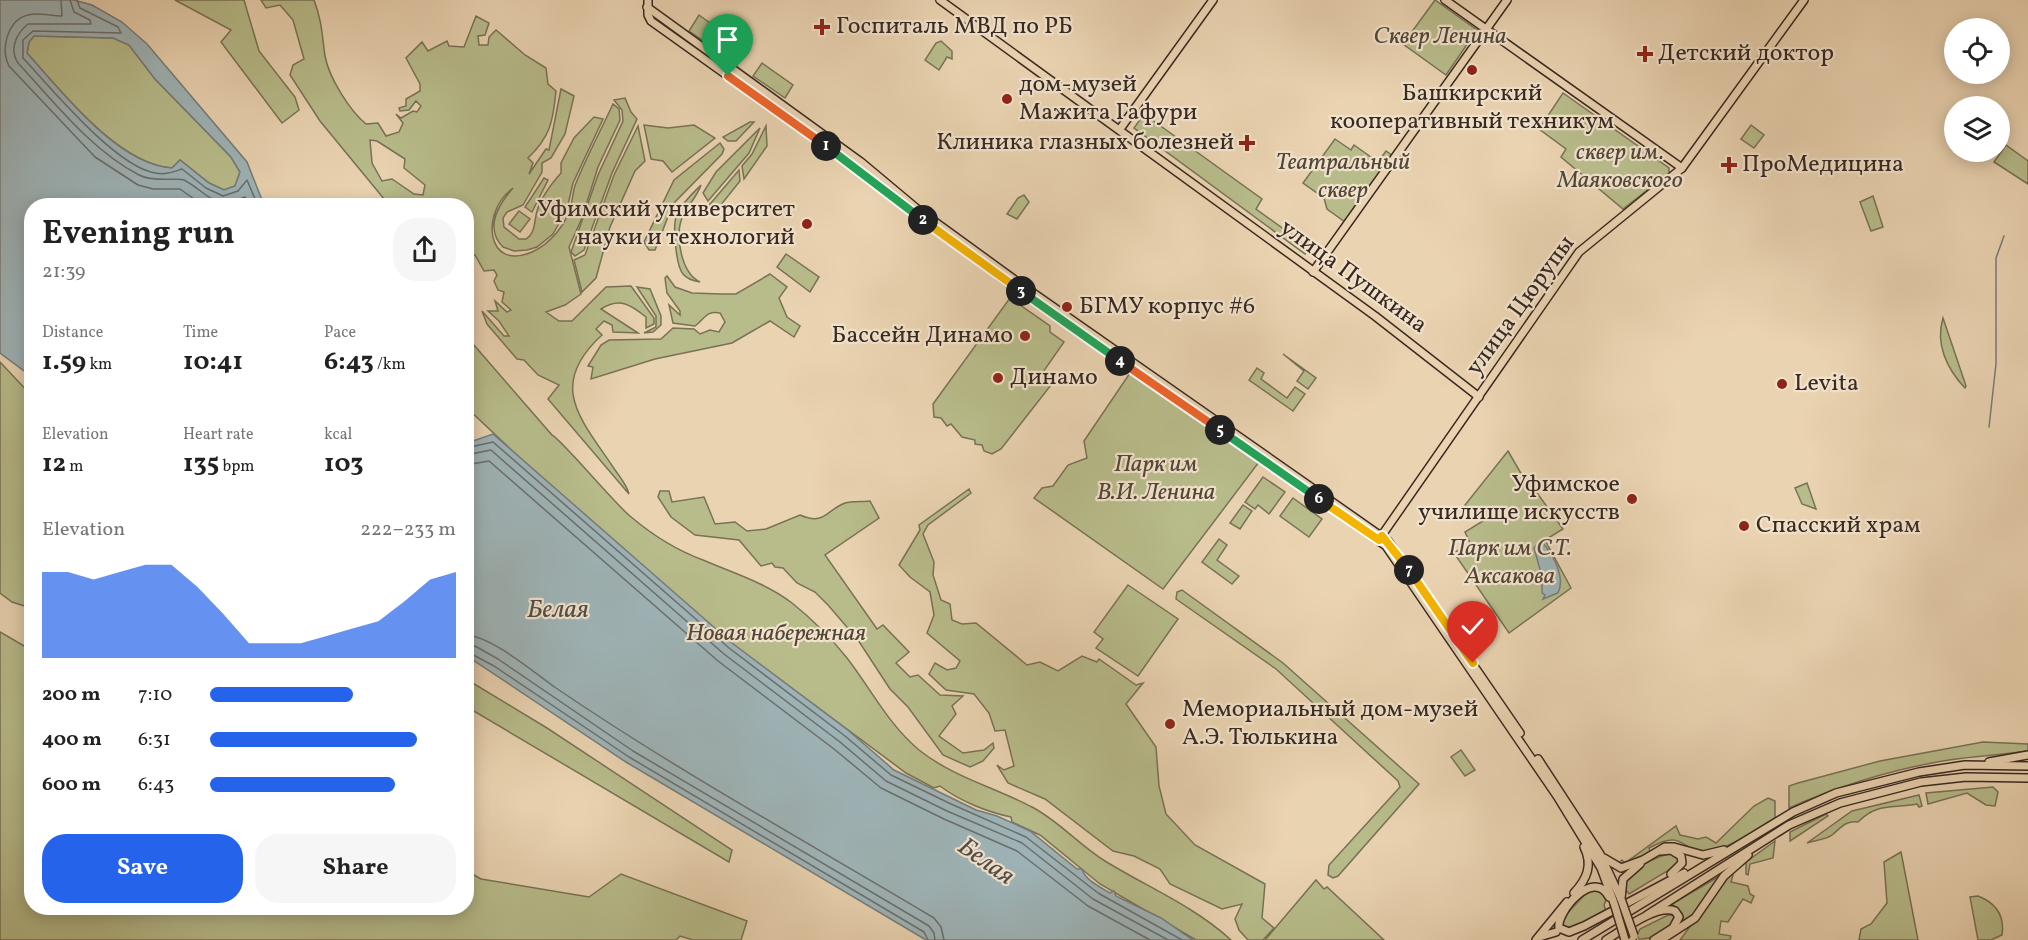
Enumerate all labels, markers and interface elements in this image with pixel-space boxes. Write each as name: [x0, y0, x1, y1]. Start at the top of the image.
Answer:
place label: Госпиталь МВД по РБ: [836, 10, 1073, 44]
pin: [702, 14, 753, 76]
marker: Госпиталь МВД по РБ: [813, 18, 831, 36]
map controls: [1944, 18, 2010, 162]
button: locate: [1944, 18, 2010, 84]
park label: Сквер Ленина: [1373, 20, 1507, 54]
icon: arrive: [711, 23, 744, 56]
place label: Детский доктор: [1658, 37, 1834, 71]
marker: Детский доктор: [1636, 45, 1654, 63]
marker: Башкирский кооперативный техникум: [1465, 63, 1479, 77]
place label: дом-музей Мажита Гафури: [1019, 68, 1197, 130]
place label: Башкирский кооперативный техникум: [1330, 77, 1614, 139]
marker: дом-музей Мажита Гафури: [1000, 92, 1014, 106]
button: layers: [1944, 96, 2010, 162]
place label: Клиника глазных болезней: [936, 126, 1234, 160]
pin: 1: [811, 131, 841, 161]
marker: Клиника глазных болезней: [1238, 134, 1256, 152]
text: 1: [823, 135, 829, 157]
park label: сквер им. Маяковского: [1556, 136, 1683, 198]
park label: Театральный сквер: [1276, 146, 1410, 208]
place label: ПроМедицина: [1742, 148, 1904, 182]
marker: ПроМедицина: [1720, 156, 1738, 174]
place label: Уфимский университет науки и технологий: [537, 193, 795, 255]
pin: 2: [908, 205, 938, 235]
text: 2: [919, 209, 927, 231]
text: Evening run: [42, 212, 235, 258]
street label: улица Пушкина: [1272, 212, 1434, 342]
marker: Уфимский университет науки и технологий: [800, 217, 814, 231]
button: share: [393, 218, 456, 281]
street label: улица Цюрупы: [1458, 229, 1584, 383]
text: 21:39: [42, 258, 85, 286]
pin: 3: [1006, 276, 1036, 306]
text: 3: [1017, 280, 1025, 302]
place label: БГМУ корпус #6: [1079, 290, 1255, 324]
marker: БГМУ корпус #6: [1060, 300, 1074, 314]
place label: Бассейн Динамо: [832, 319, 1013, 353]
text: Distance: [42, 322, 103, 344]
text: Time: [183, 322, 218, 344]
text: Pace: [324, 322, 356, 344]
marker: Бассейн Динамо: [1018, 329, 1032, 343]
text: 1.59: [42, 344, 86, 380]
text: 10:41: [183, 344, 243, 380]
text: 6:43: [324, 344, 374, 380]
pin: 4: [1105, 346, 1135, 376]
text: 4: [1115, 350, 1125, 372]
text: km: [86, 354, 112, 376]
text: /km: [374, 354, 406, 376]
place label: Динамо: [1010, 361, 1098, 395]
place label: Levita: [1794, 367, 1859, 401]
marker: Динамо: [991, 371, 1005, 385]
marker: Levita: [1775, 377, 1789, 391]
pin: 5: [1205, 415, 1235, 445]
text: 5: [1216, 419, 1224, 441]
text: Elevation: [42, 424, 109, 446]
text: Heart rate: [183, 424, 254, 446]
text: kcal: [324, 424, 352, 446]
text: 12: [42, 446, 66, 482]
text: 135: [183, 446, 219, 482]
text: 103: [324, 446, 363, 482]
park label: Парк им В.И. Ленина: [1097, 448, 1215, 510]
text: m: [66, 456, 83, 478]
text: bpm: [219, 456, 255, 478]
place label: Уфимское училище искусств: [1418, 468, 1620, 530]
pin: 6: [1304, 484, 1334, 514]
text: 6: [1315, 488, 1323, 510]
marker: Уфимское училище искусств: [1625, 492, 1639, 506]
place label: Спасский храм: [1756, 509, 1921, 543]
text: Elevation: [42, 516, 125, 544]
text: 222–233 m: [360, 516, 456, 544]
marker: Спасский храм: [1737, 519, 1751, 533]
park label: Парк им С.Т. Аксакова: [1448, 532, 1572, 594]
pin: 7: [1394, 555, 1424, 585]
text: 7: [1405, 559, 1413, 581]
water label: Белая: [527, 592, 589, 628]
pin: [1447, 601, 1498, 663]
icon: check: [1456, 610, 1489, 643]
park label: Новая набережная: [686, 617, 866, 651]
text: 200 m: [42, 681, 100, 709]
text: 7:10: [138, 681, 172, 709]
place label: Мемориальный дом-музей А.Э. Тюлькина: [1182, 693, 1478, 755]
marker: Мемориальный дом-музей А.Э. Тюлькина: [1163, 717, 1177, 731]
text: 400 m: [42, 726, 102, 754]
text: 6:31: [138, 726, 171, 754]
text: 600 m: [42, 771, 101, 799]
text: 6:43: [138, 771, 174, 799]
water label: Белая: [951, 830, 1022, 894]
button: Save: [42, 834, 243, 903]
button: Share: [255, 834, 456, 903]

